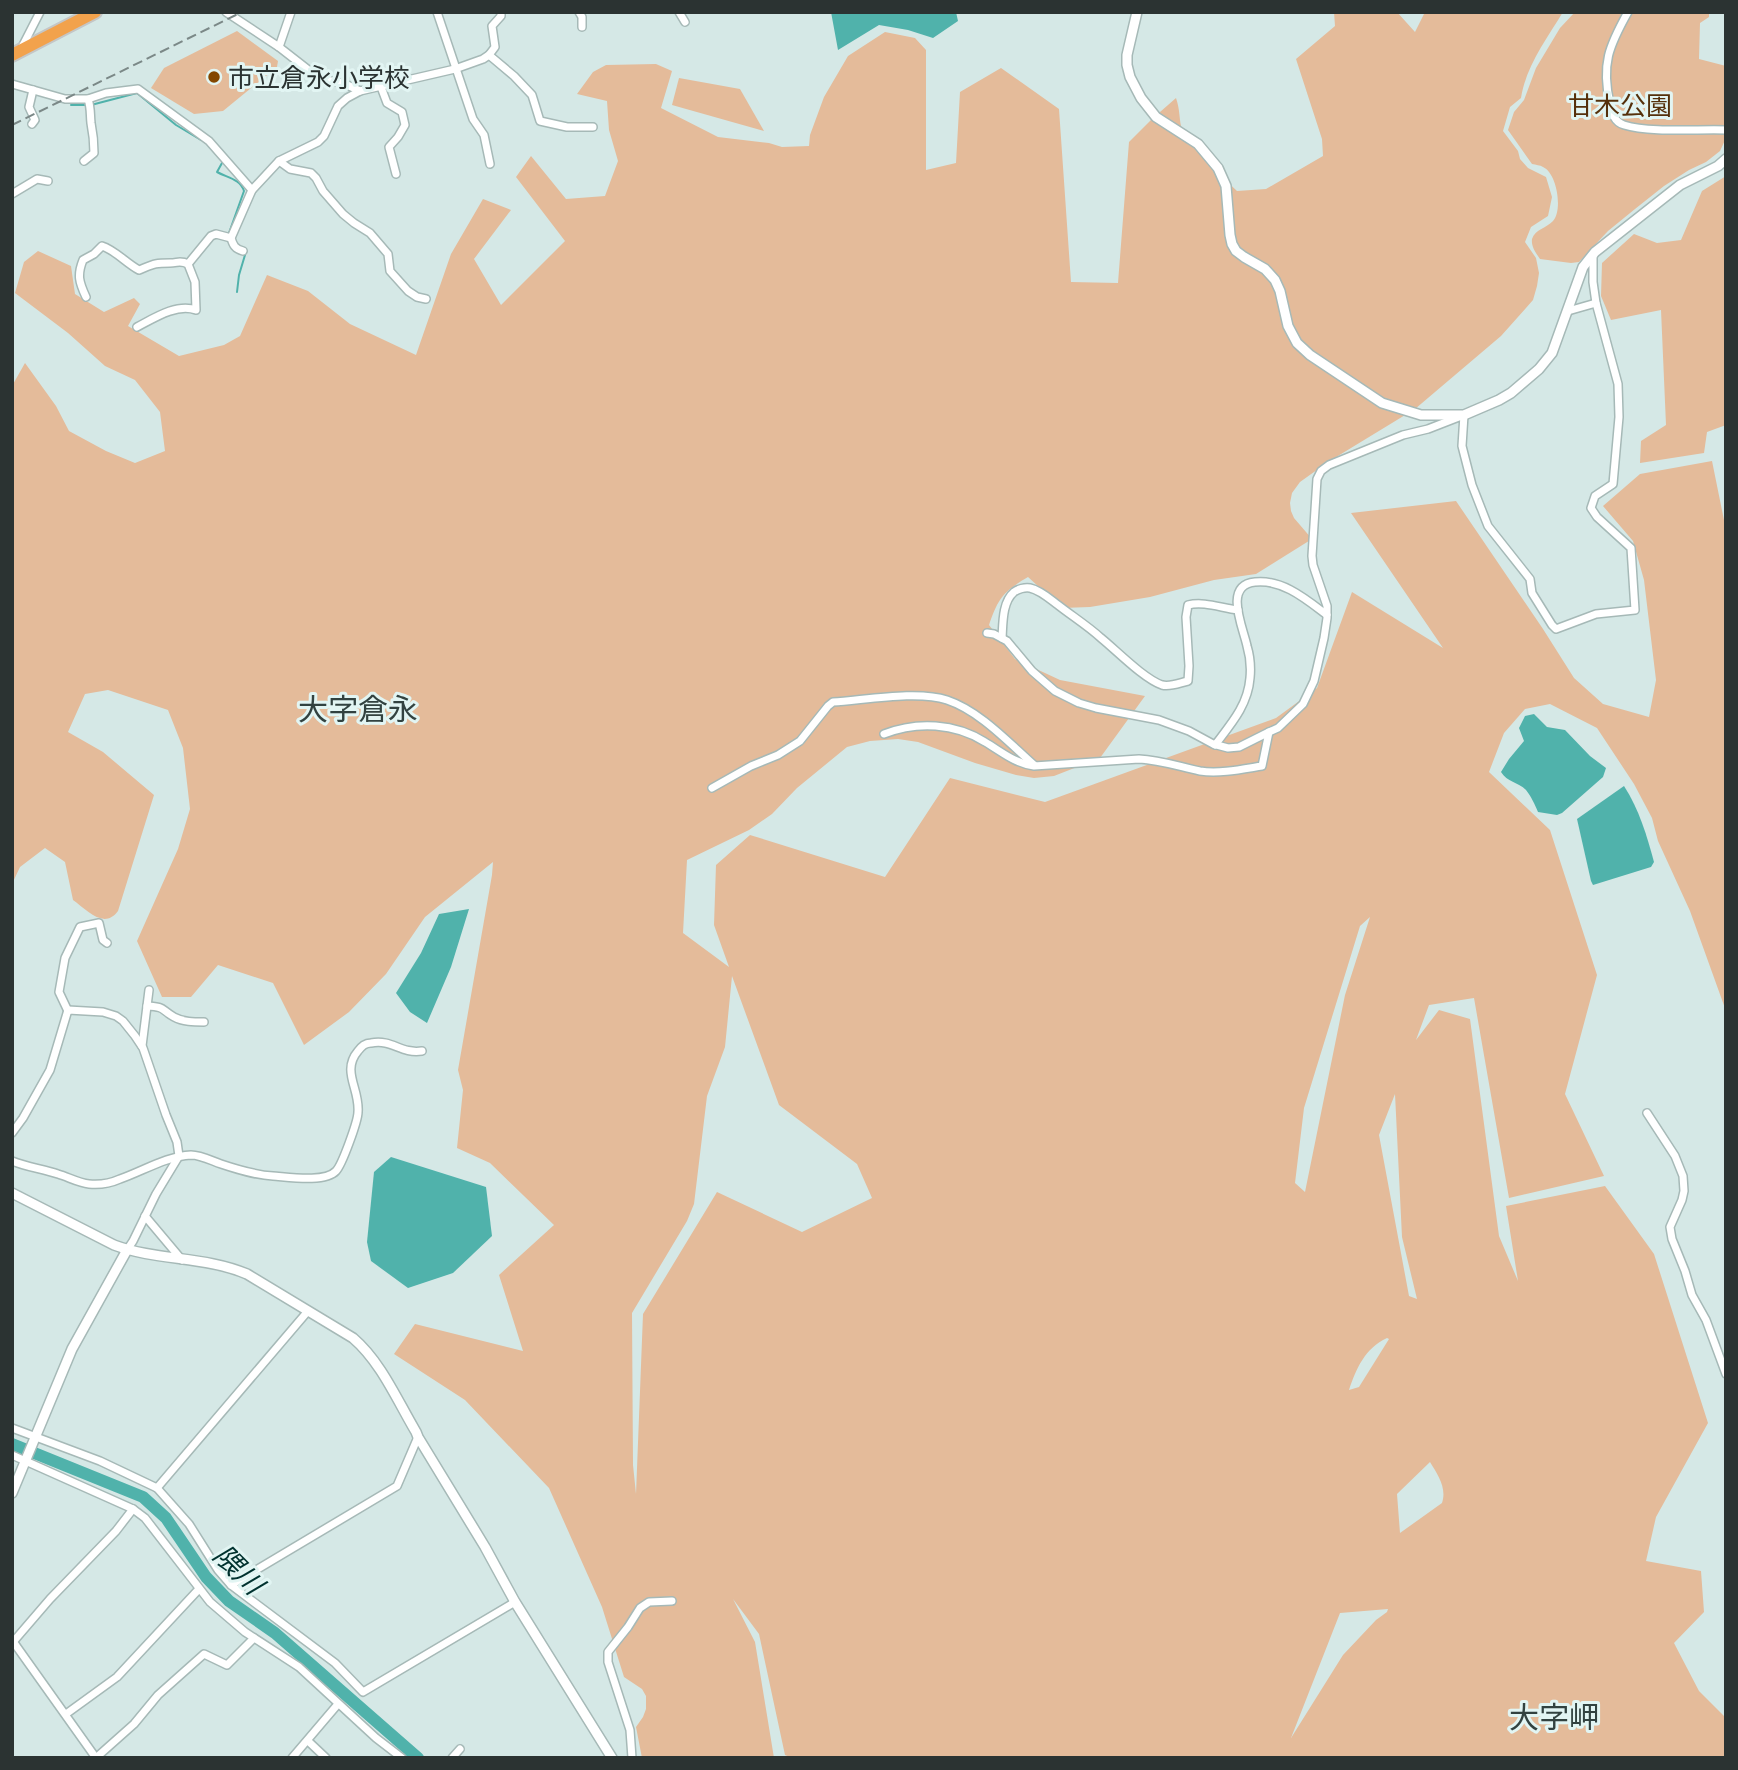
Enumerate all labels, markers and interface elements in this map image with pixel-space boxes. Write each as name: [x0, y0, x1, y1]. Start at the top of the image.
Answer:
place label: 市立倉永小学校: [228, 61, 410, 94]
marker: 市立倉永小学校: [206, 69, 222, 85]
park label: 甘木公園: [1568, 89, 1672, 122]
district label: 大字倉永: [298, 689, 418, 728]
water label: 隈川: [206, 1536, 274, 1604]
district label: 大字岬: [1509, 1697, 1599, 1736]

